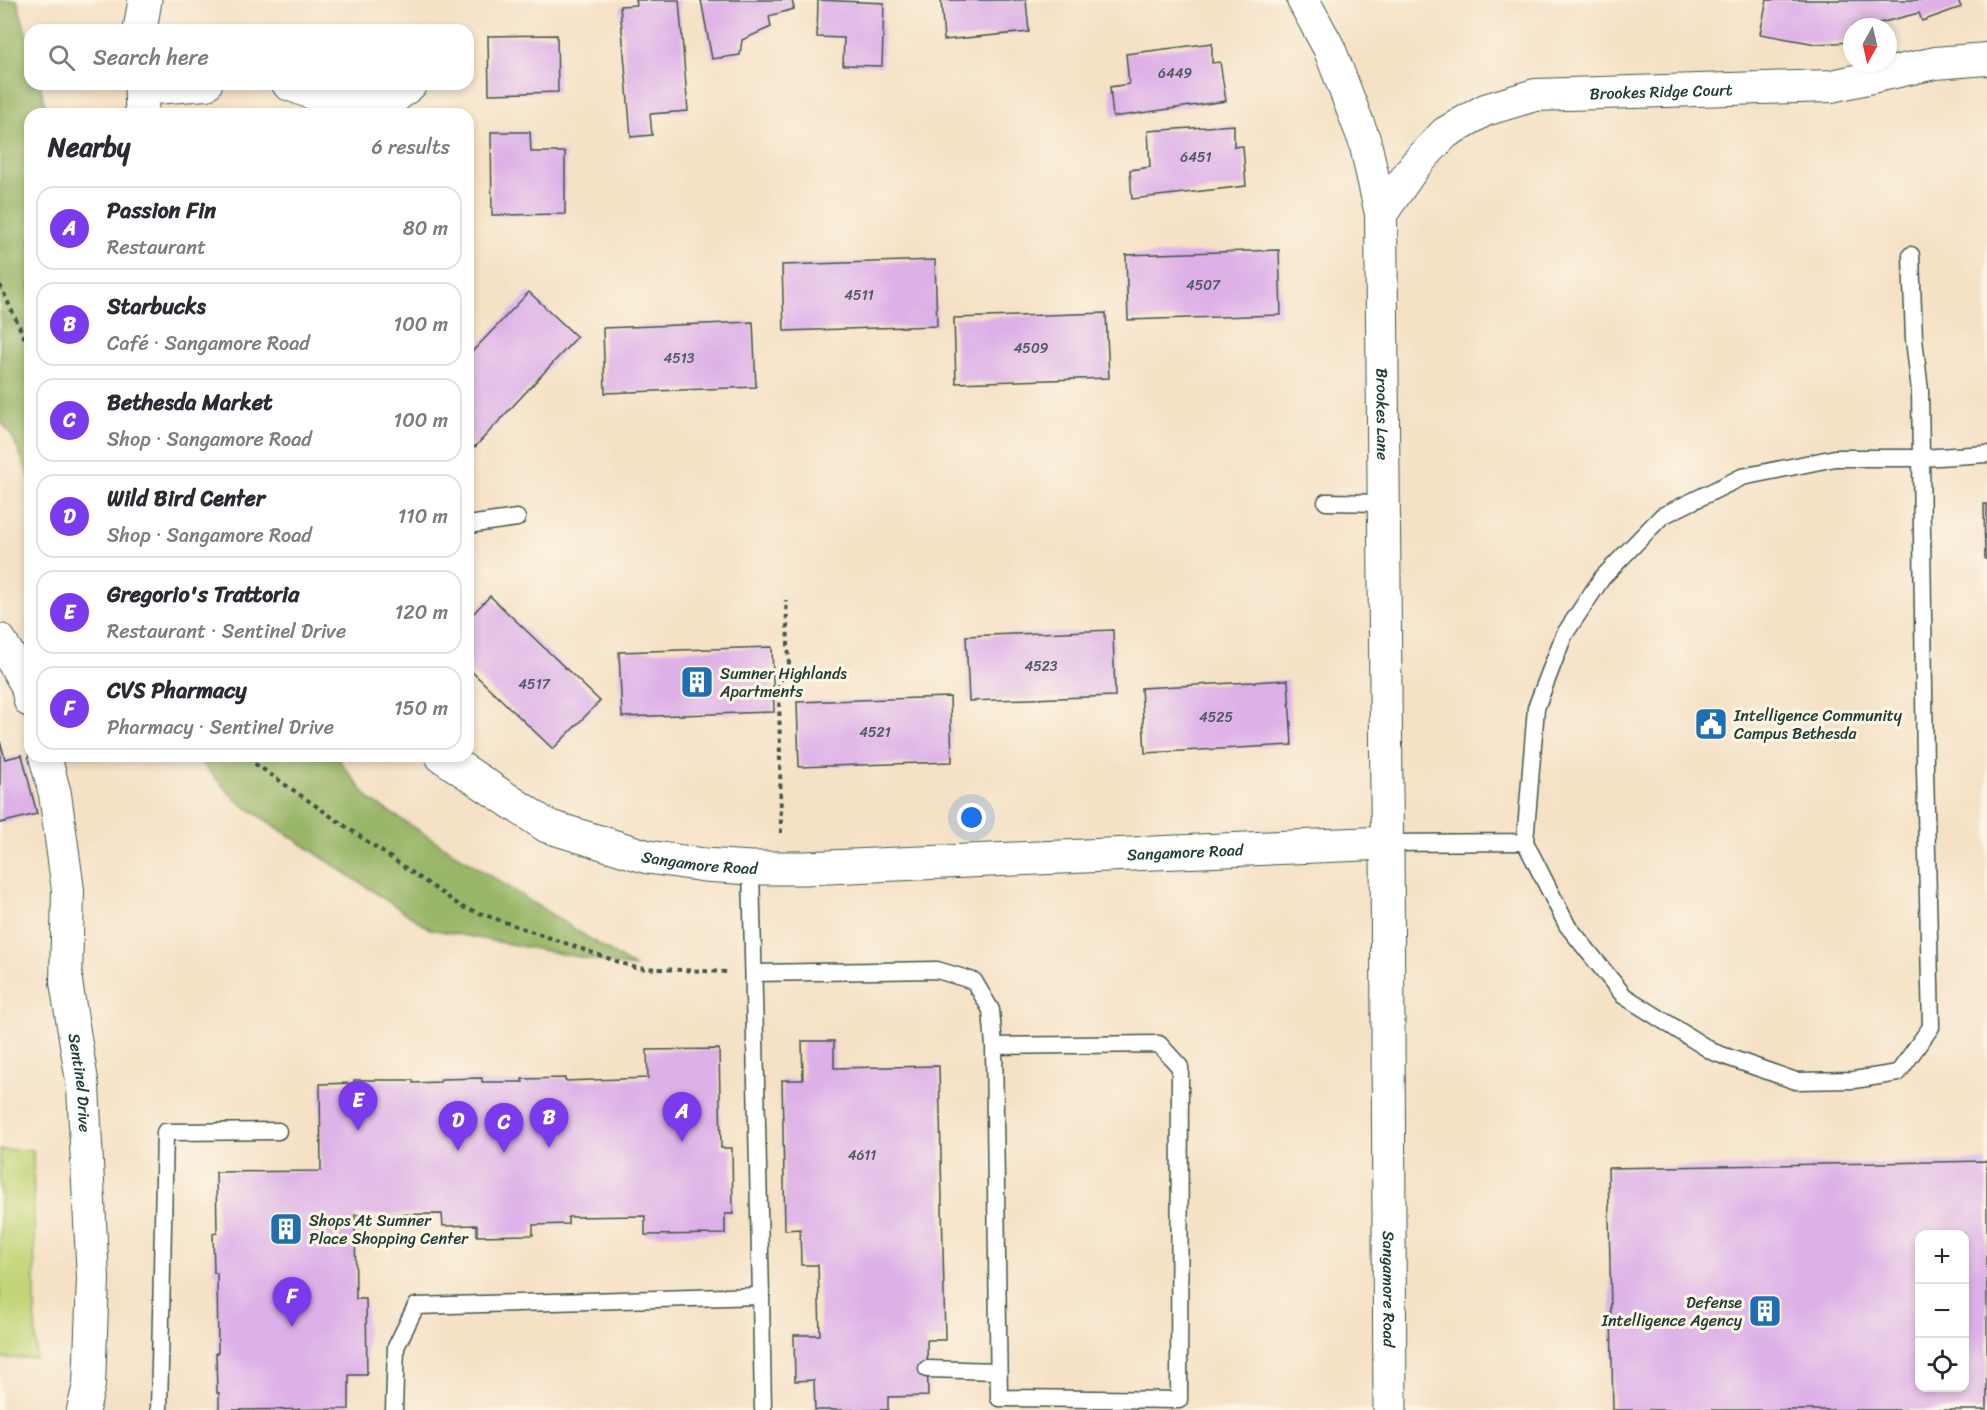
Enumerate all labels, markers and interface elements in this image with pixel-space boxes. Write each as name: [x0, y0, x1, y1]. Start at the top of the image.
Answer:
north arrow: [1843, 18, 1897, 72]
search box: [24, 24, 474, 90]
text: Search here: [93, 38, 209, 77]
icon: search: [45, 41, 78, 74]
house number: 6449: [1158, 61, 1192, 86]
street label: Brookes Ridge Court: [1589, 75, 1733, 108]
text: Nearby: [48, 124, 130, 170]
text: 6 results: [371, 130, 450, 165]
house number: 6451: [1180, 145, 1212, 170]
text: Passion Fin: [107, 191, 216, 230]
text: A: [63, 211, 76, 246]
text: 80 m: [403, 211, 448, 246]
text: Restaurant: [107, 230, 206, 265]
house number: 4507: [1186, 273, 1221, 298]
house number: 4511: [844, 283, 874, 308]
text: Starbucks: [107, 287, 206, 326]
text: B: [63, 307, 76, 342]
text: 100 m: [394, 307, 448, 342]
text: Café · Sangamore Road: [107, 326, 310, 361]
house number: 4509: [1014, 336, 1049, 361]
house number: 4513: [664, 346, 695, 371]
street label: Brookes Lane: [1367, 368, 1397, 460]
text: Bethesda Market: [107, 383, 273, 422]
text: C: [63, 403, 76, 438]
text: 100 m: [394, 403, 448, 438]
text: Shop · Sangamore Road: [107, 422, 312, 457]
text: Wild Bird Center: [107, 479, 265, 518]
text: D: [64, 499, 75, 534]
text: 110 m: [398, 499, 448, 534]
text: Shop · Sangamore Road: [107, 518, 312, 553]
text: Gregorio's Trattoria: [107, 575, 299, 614]
text: E: [64, 595, 75, 630]
text: 120 m: [395, 595, 448, 630]
text: Restaurant · Sentinel Drive: [107, 614, 346, 649]
house number: 4523: [1024, 654, 1058, 679]
place label: Sumner Highlands Apartments: [719, 659, 847, 706]
building icon: Sumner Highlands Apartments: [679, 664, 715, 700]
text: CVS Pharmacy: [107, 671, 247, 710]
house number: 4517: [518, 672, 551, 697]
text: F: [64, 691, 75, 726]
text: 150 m: [394, 691, 448, 726]
place label: Intelligence Community Campus Bethesda: [1733, 701, 1903, 748]
house number: 4525: [1199, 705, 1233, 730]
public building icon: Intelligence Community Campus Bethesda: [1693, 706, 1729, 742]
text: Pharmacy · Sentinel Drive: [107, 710, 334, 745]
house number: 4521: [859, 720, 891, 745]
your location: [957, 803, 986, 832]
street label: Sangamore Road: [1126, 835, 1245, 869]
street label: Sangamore Road: [638, 842, 759, 883]
street label: Sentinel Drive: [59, 1031, 99, 1133]
pin: E: [338, 1082, 378, 1131]
pin: A: [662, 1092, 702, 1142]
pin: B: [530, 1098, 568, 1148]
pin: D: [438, 1102, 478, 1151]
pin: C: [484, 1104, 524, 1153]
house number: 4611: [848, 1143, 876, 1168]
place label: Shops At Sumner Place Shopping Center: [309, 1206, 469, 1253]
building icon: Shops At Sumner Place Shopping Center: [268, 1211, 304, 1247]
map controls: [1915, 1230, 1969, 1392]
button: +: [1915, 1230, 1969, 1284]
street label: Sangamore Road: [1374, 1231, 1404, 1349]
pin: F: [272, 1278, 312, 1327]
button: −: [1915, 1284, 1969, 1338]
place label: Defense Intelligence Agency: [1601, 1288, 1743, 1335]
building icon: Defense Intelligence Agency: [1747, 1293, 1783, 1329]
button: locate: [1915, 1338, 1969, 1392]

